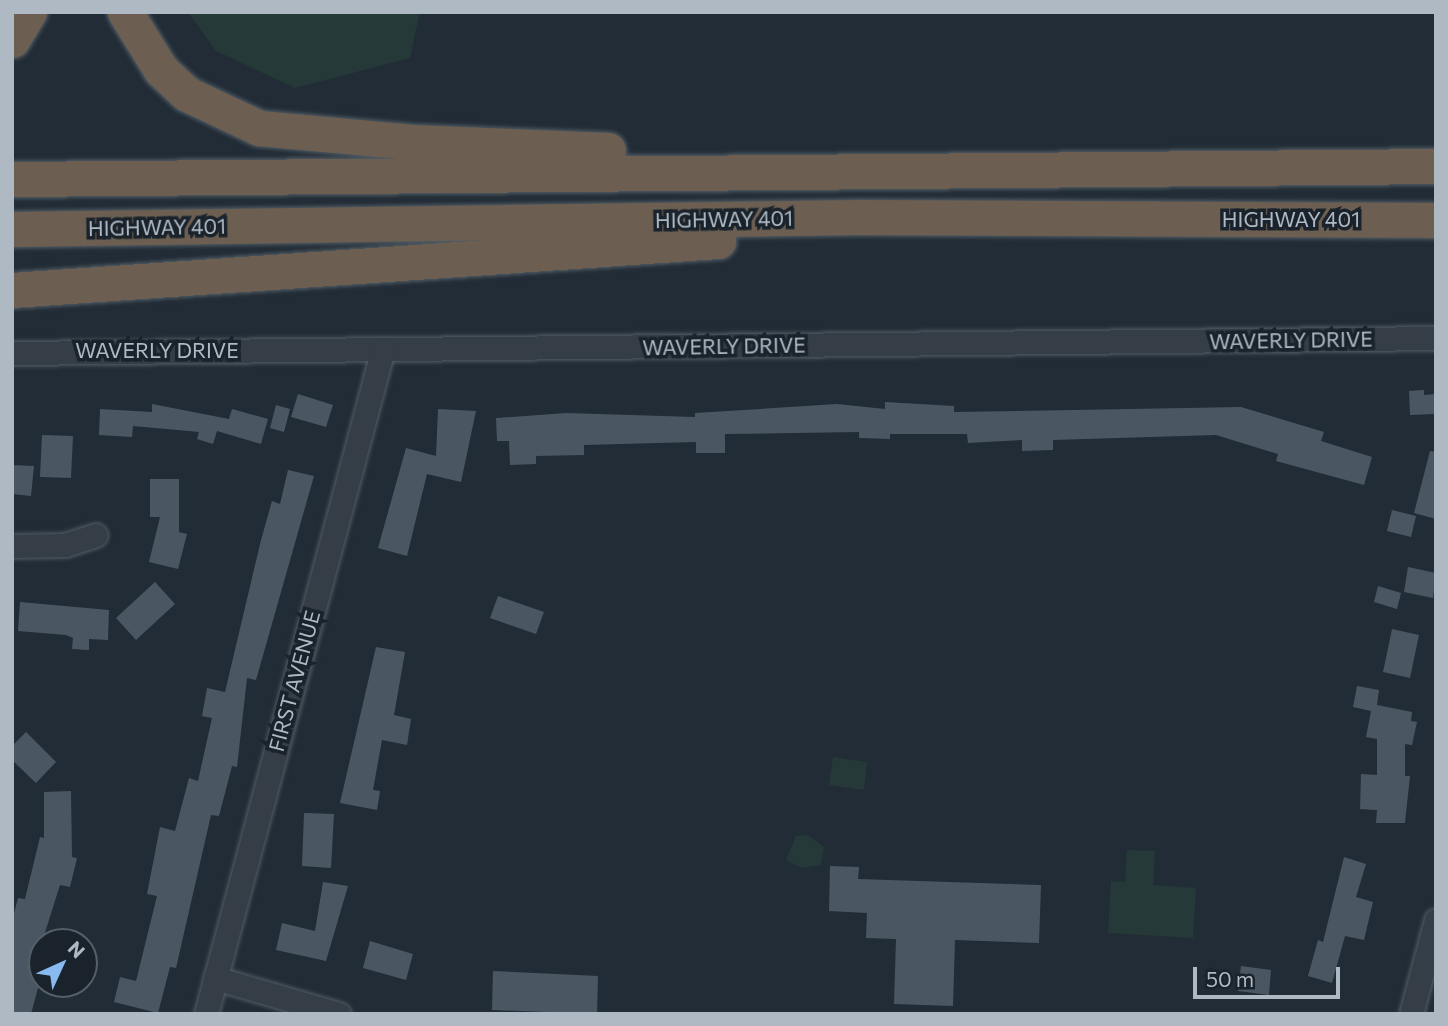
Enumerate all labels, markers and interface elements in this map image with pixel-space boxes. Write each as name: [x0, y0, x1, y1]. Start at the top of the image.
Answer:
street label: HIGHWAY 401: [655, 205, 793, 233]
street label: HIGHWAY 401: [1222, 206, 1360, 232]
street label: HIGHWAY 401: [88, 213, 226, 241]
street label: WAVERLY DRIVE: [1209, 326, 1373, 354]
street label: WAVERLY DRIVE: [642, 332, 806, 360]
street label: WAVERLY DRIVE: [75, 337, 239, 363]
street label: FIRST AVENUE: [263, 608, 325, 754]
north arrow: [28, 928, 98, 998]
text: N: [64, 936, 90, 962]
scale bar: [1196, 953, 1343, 997]
text: 50 m: [1206, 966, 1254, 991]

